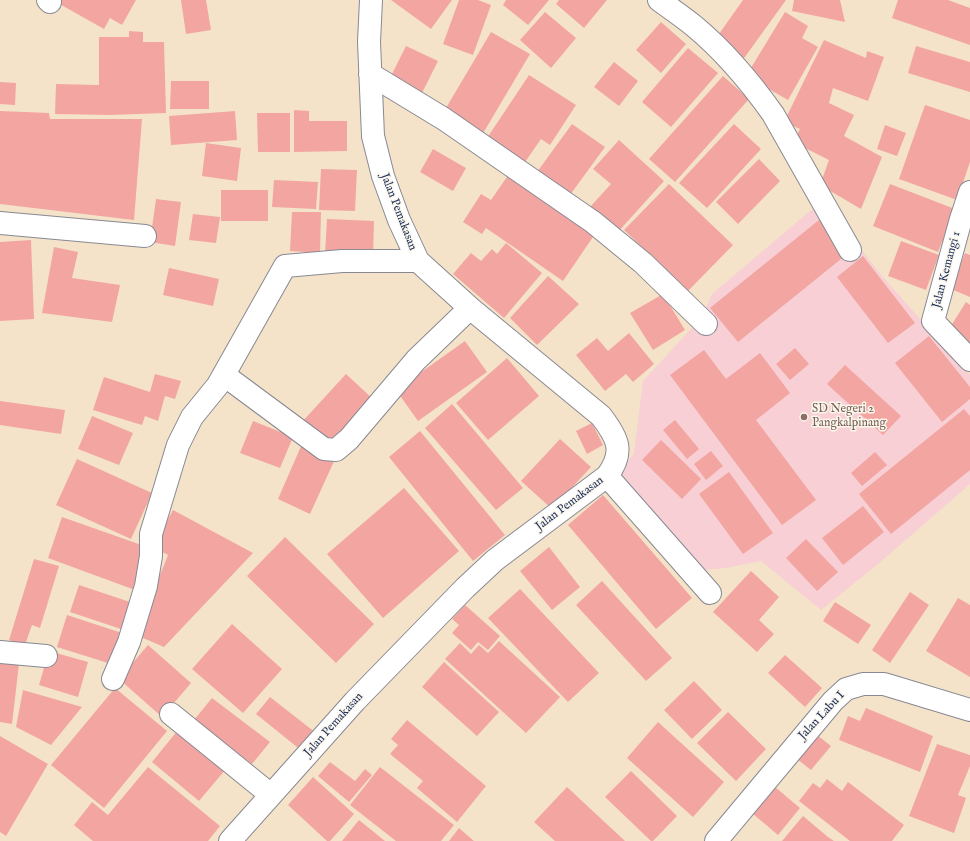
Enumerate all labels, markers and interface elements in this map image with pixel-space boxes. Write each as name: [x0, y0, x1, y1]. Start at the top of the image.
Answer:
street label: Jalan Pemakasan: [377, 171, 419, 253]
street label: Jalan Kemangi 1: [930, 230, 964, 310]
place label: SD Negeri 2 Pangkalpinang: [812, 403, 886, 431]
marker: SD Negeri 2 Pangkalpinang: [799, 412, 809, 422]
street label: Jalan Pemakasan: [533, 474, 607, 534]
street label: Jalan Labu I: [796, 689, 848, 743]
street label: Jalan Pemakasan: [301, 690, 367, 760]

